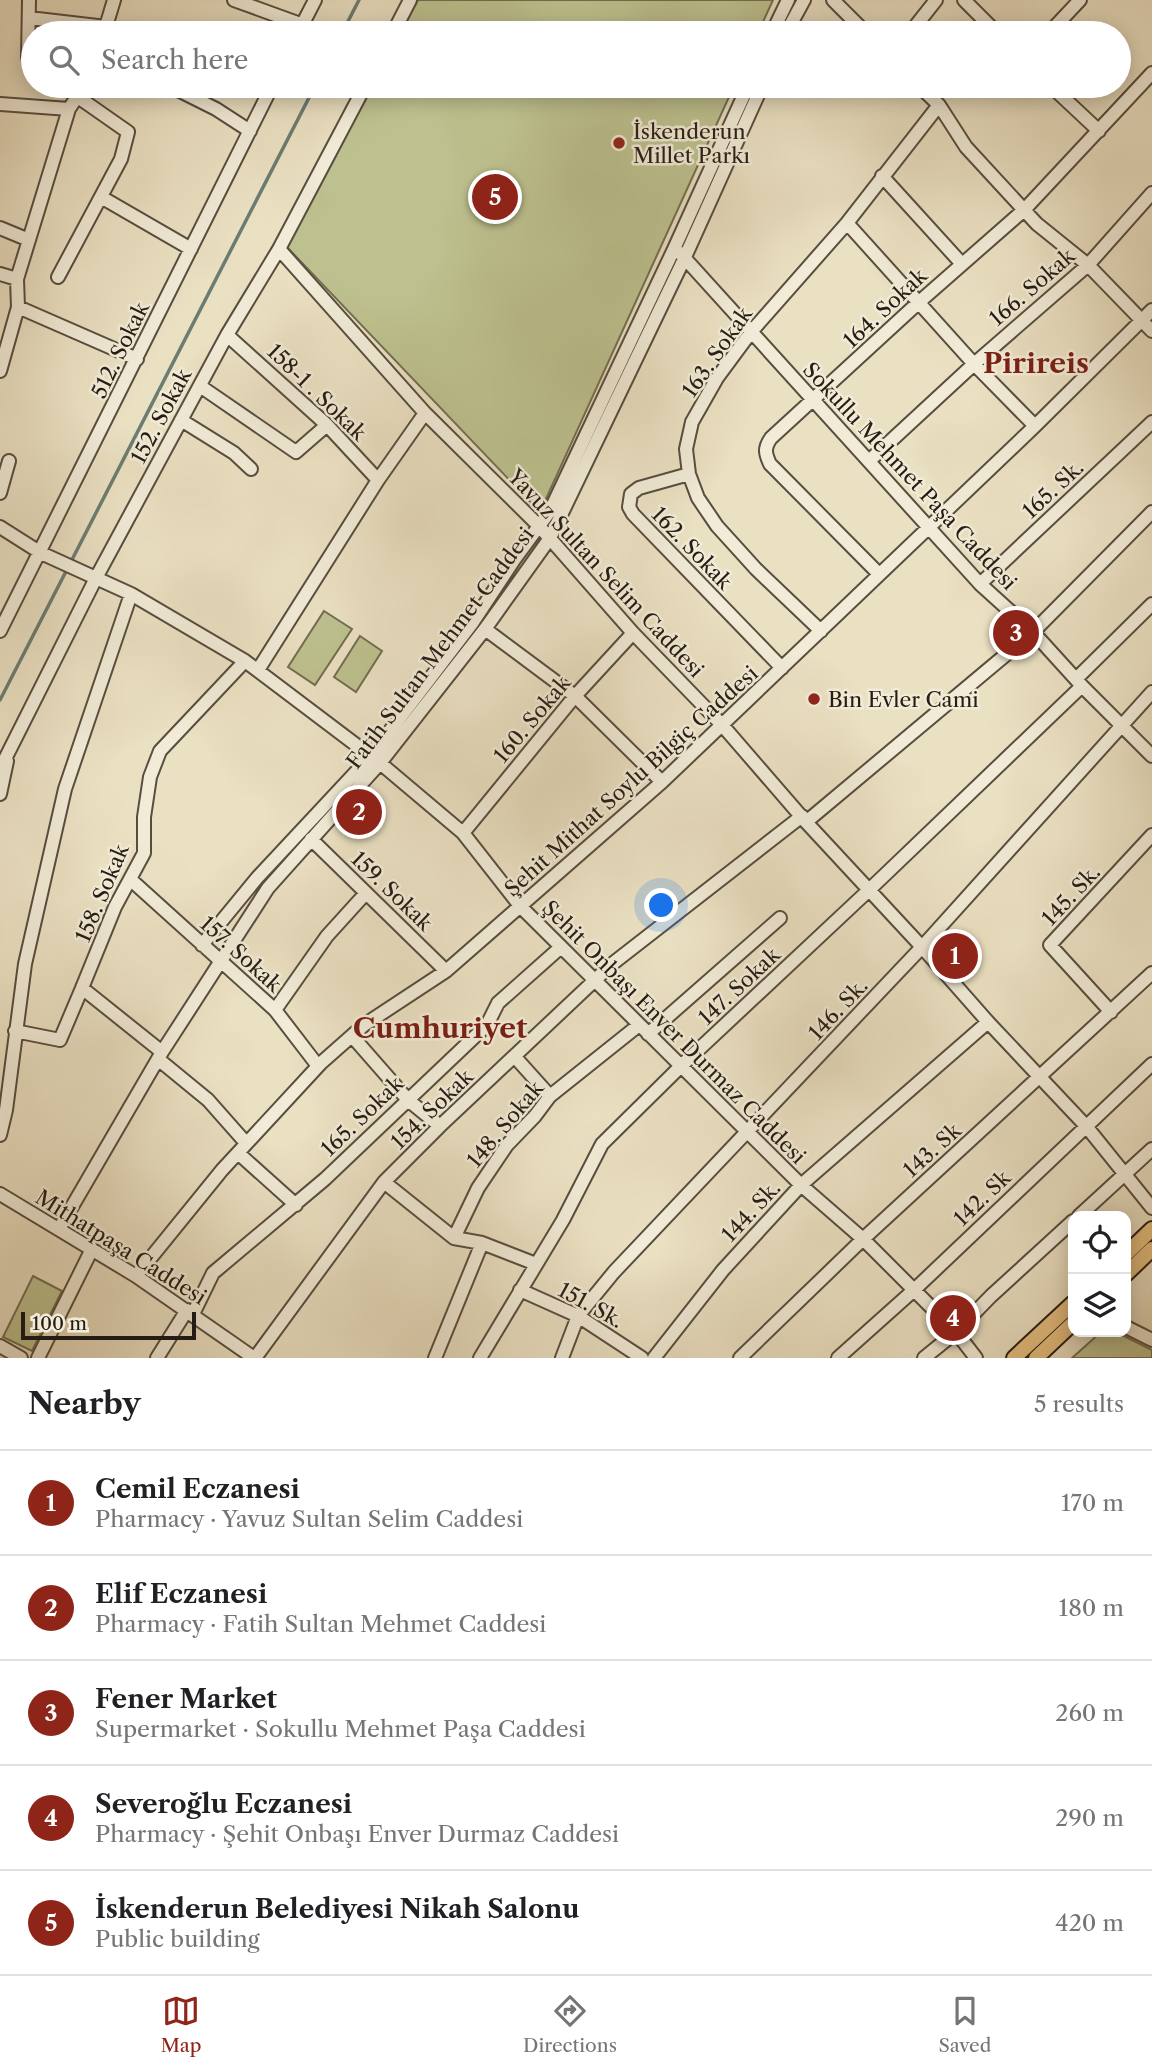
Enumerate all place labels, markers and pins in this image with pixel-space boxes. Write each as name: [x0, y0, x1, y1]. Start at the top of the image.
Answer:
place label: İskenderun Millet Parkı: [633, 119, 750, 168]
marker: İskenderun Millet Parkı: [611, 135, 627, 151]
pin: 5: [472, 171, 518, 223]
pin: 3: [993, 607, 1039, 659]
place label: Bin Evler Cami: [828, 687, 979, 712]
marker: Bin Evler Cami: [806, 691, 822, 707]
pin: 2: [336, 786, 382, 838]
pin: 1: [932, 930, 978, 982]
pin: 4: [930, 1292, 976, 1344]

